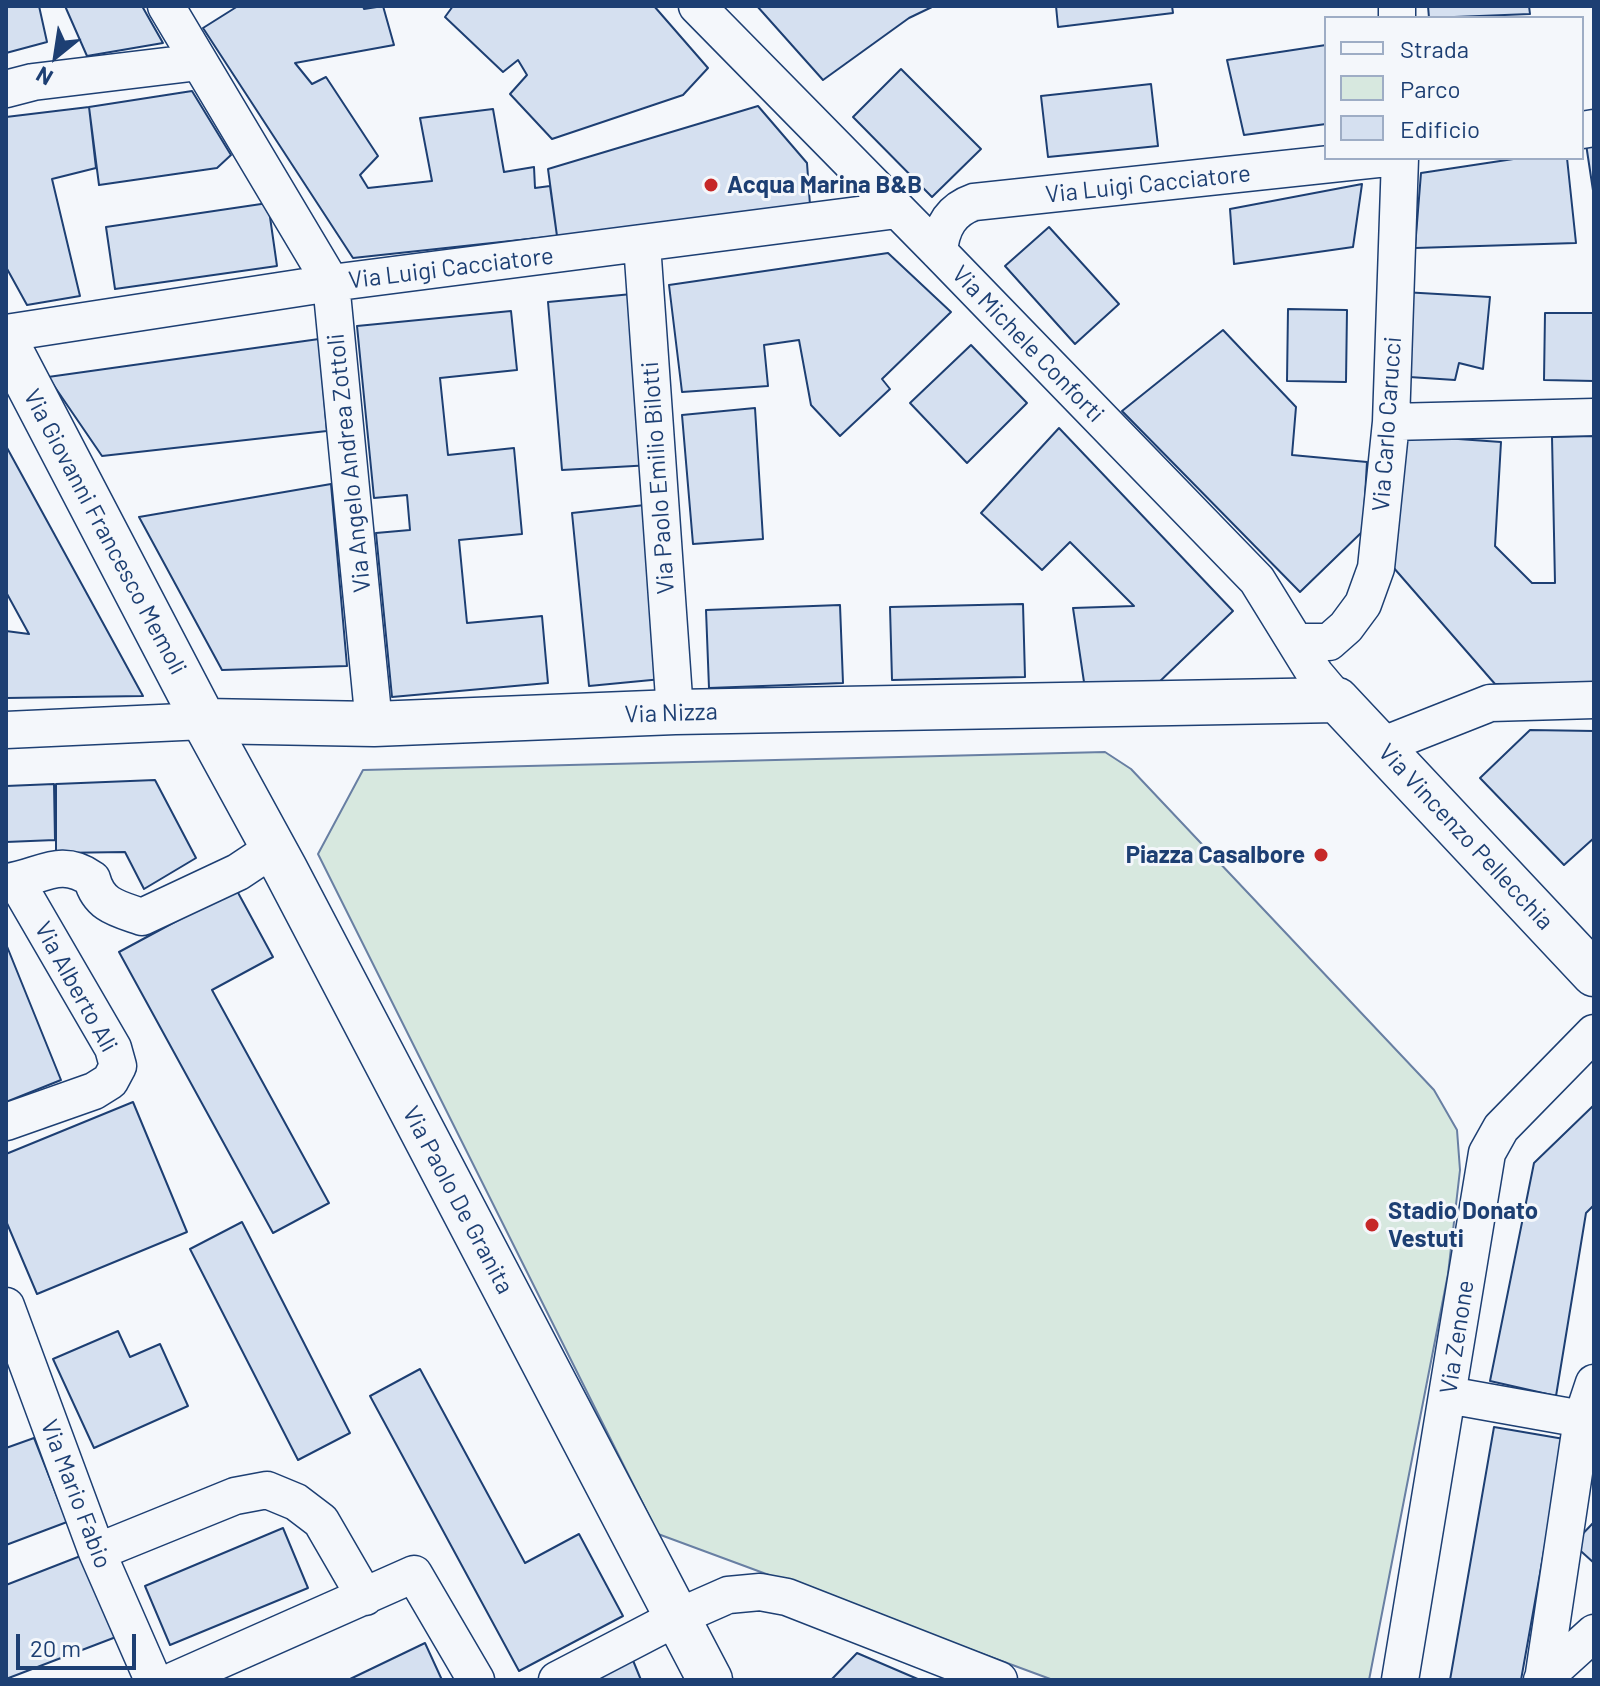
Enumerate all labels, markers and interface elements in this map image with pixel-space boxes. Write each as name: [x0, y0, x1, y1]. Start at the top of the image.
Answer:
north arrow: [16, 16, 96, 96]
legend: [1324, 16, 1584, 160]
text: Strada: [1400, 34, 1469, 63]
text: N: [31, 62, 57, 92]
text: Parco: [1400, 74, 1461, 103]
text: Edificio: [1400, 114, 1480, 143]
street label: Via Luigi Cacciatore: [1044, 159, 1252, 209]
place label: Acqua Marina B&B: [727, 171, 922, 199]
marker: Acqua Marina B&B: [702, 176, 720, 194]
street label: Via Luigi Cacciatore: [347, 241, 555, 295]
street label: Via Michele Conforti: [946, 260, 1110, 428]
street label: Via Angelo Andrea Zottoli: [321, 332, 377, 594]
street label: Via Carlo Carucci: [1367, 336, 1407, 512]
street label: Via Paolo Emilio Bilotti: [635, 361, 681, 595]
street label: Via Giovanni Francesco Memoli: [17, 384, 193, 680]
street label: Via Nizza: [624, 697, 718, 729]
street label: Via Vincenzo Pellecchia: [1372, 738, 1560, 936]
place label: Piazza Casalbore: [1126, 841, 1305, 869]
marker: Piazza Casalbore: [1312, 846, 1330, 864]
street label: Via Alberto Ali: [28, 917, 124, 1057]
street label: Via Paolo De Granita: [396, 1101, 520, 1299]
place label: Stadio Donato Vestuti: [1388, 1197, 1538, 1253]
marker: Stadio Donato Vestuti: [1363, 1216, 1381, 1234]
street label: Via Zenone: [1434, 1278, 1480, 1396]
street label: Via Mario Fabio: [34, 1416, 118, 1572]
scale bar: [20, 1618, 140, 1668]
text: 20 m: [30, 1633, 81, 1662]

